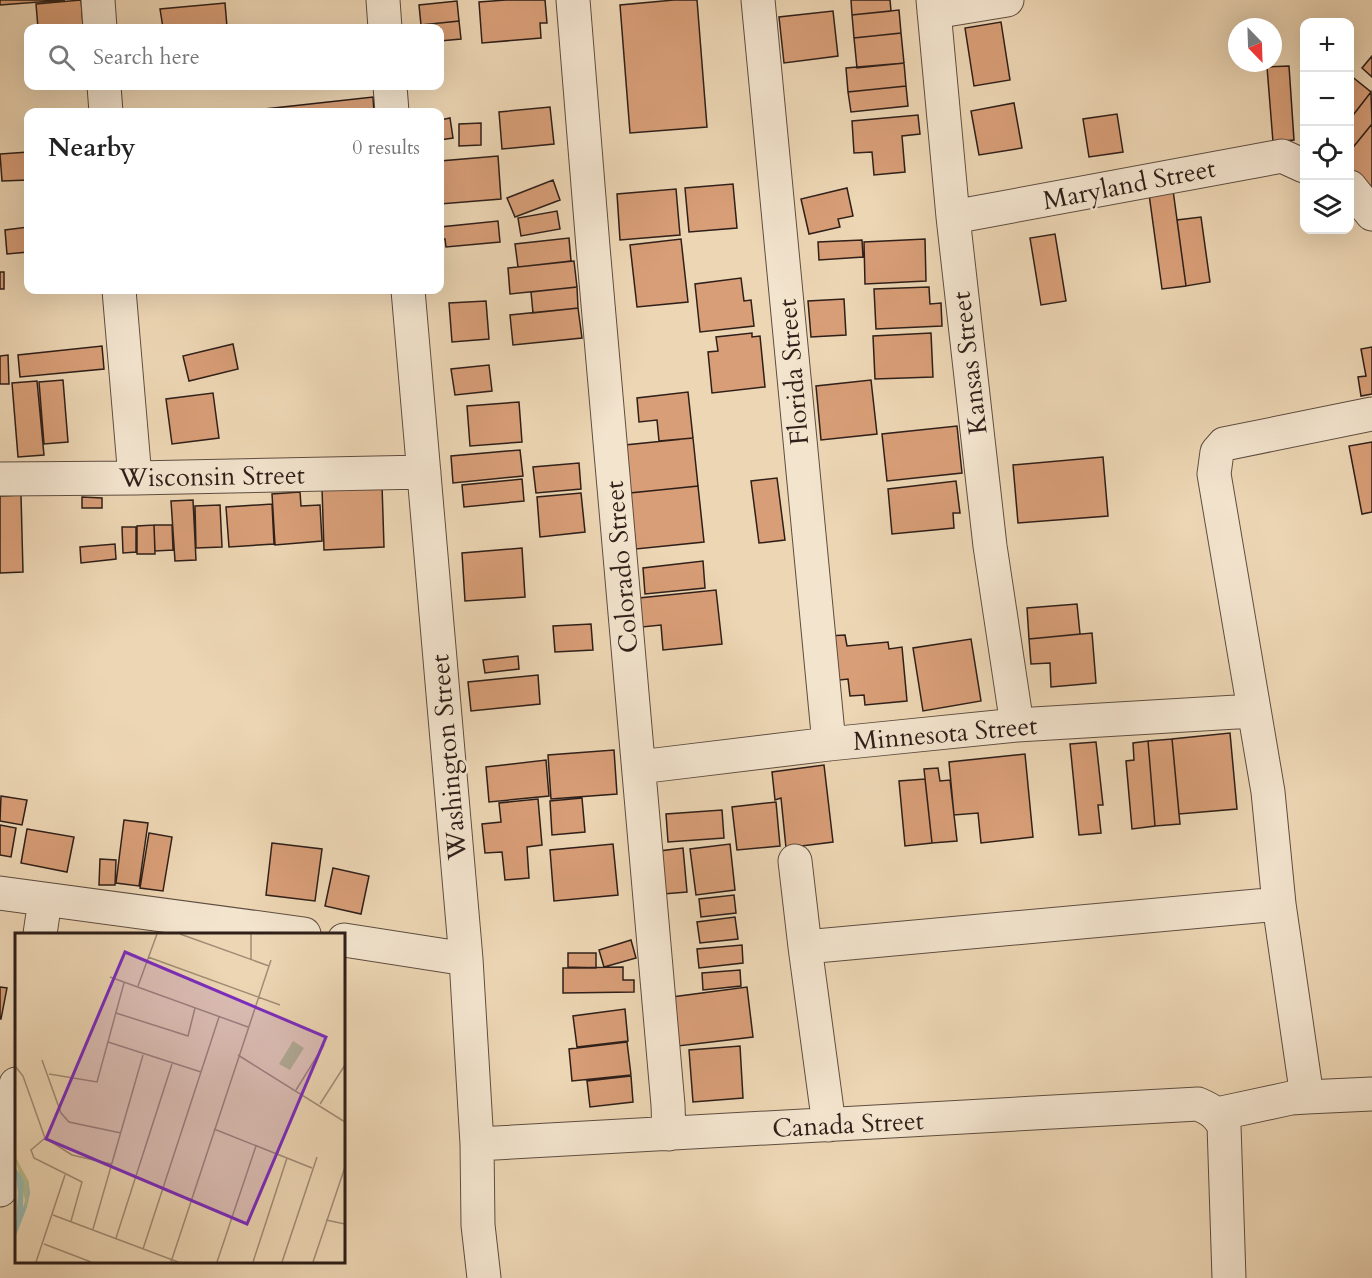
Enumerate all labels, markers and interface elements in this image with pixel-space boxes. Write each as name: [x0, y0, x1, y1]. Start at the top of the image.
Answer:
north arrow: [1228, 18, 1282, 72]
map controls: [1300, 18, 1354, 234]
button: +: [1300, 18, 1354, 72]
search box: [24, 24, 444, 90]
icon: search: [45, 41, 78, 74]
text: Search here: [93, 42, 200, 72]
button: −: [1300, 72, 1354, 126]
button: locate: [1300, 126, 1354, 180]
text: Nearby: [48, 130, 136, 165]
text: 0 results: [352, 134, 420, 161]
street label: Maryland Street: [1040, 151, 1218, 218]
button: layers: [1300, 180, 1354, 234]
street label: Kansas Street: [943, 290, 996, 436]
street label: Florida Street: [770, 297, 817, 447]
street label: Wisconsin Street: [118, 457, 305, 496]
street label: Colorado Street: [597, 479, 646, 655]
street label: Washington Street: [422, 653, 475, 862]
street label: Minnesota Street: [851, 708, 1039, 759]
inset map: [15, 933, 345, 1263]
street label: Canada Street: [771, 1103, 925, 1146]

